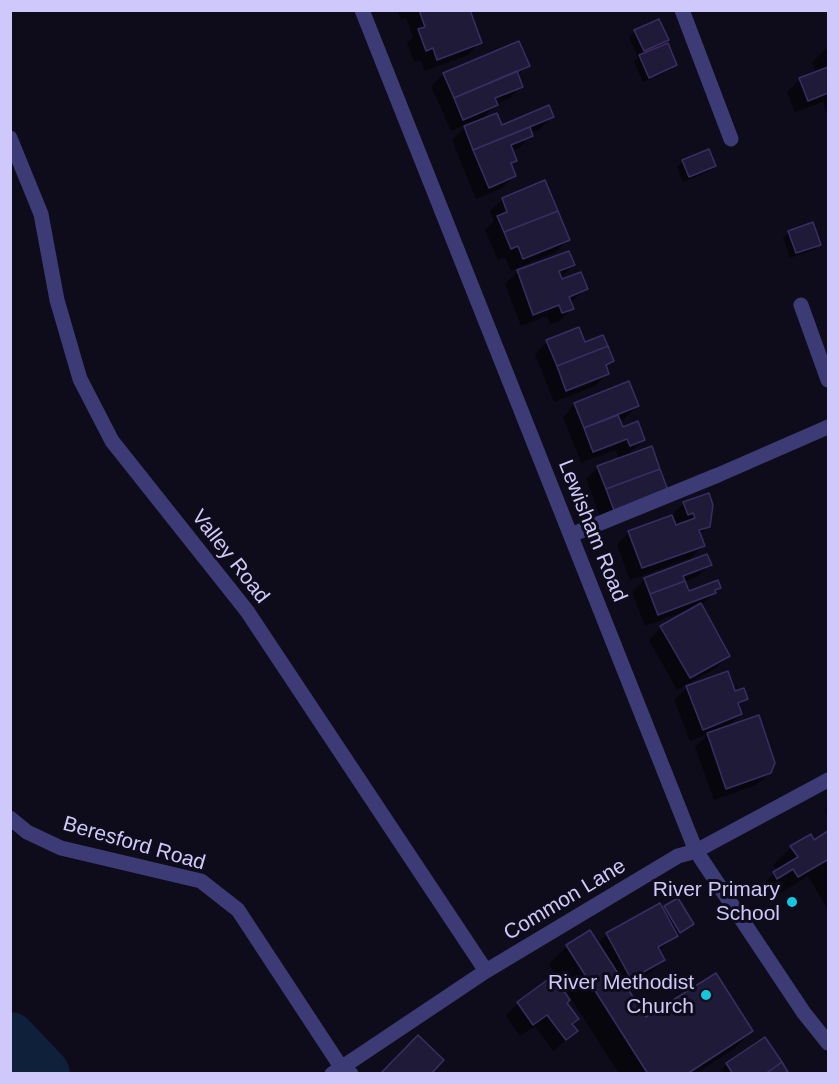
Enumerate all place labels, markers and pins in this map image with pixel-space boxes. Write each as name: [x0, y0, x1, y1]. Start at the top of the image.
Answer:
place label: River Primary School: [653, 877, 780, 927]
marker: River Primary School: [785, 895, 799, 909]
place label: River Methodist Church: [548, 970, 694, 1020]
marker: River Methodist Church: [699, 988, 713, 1002]

